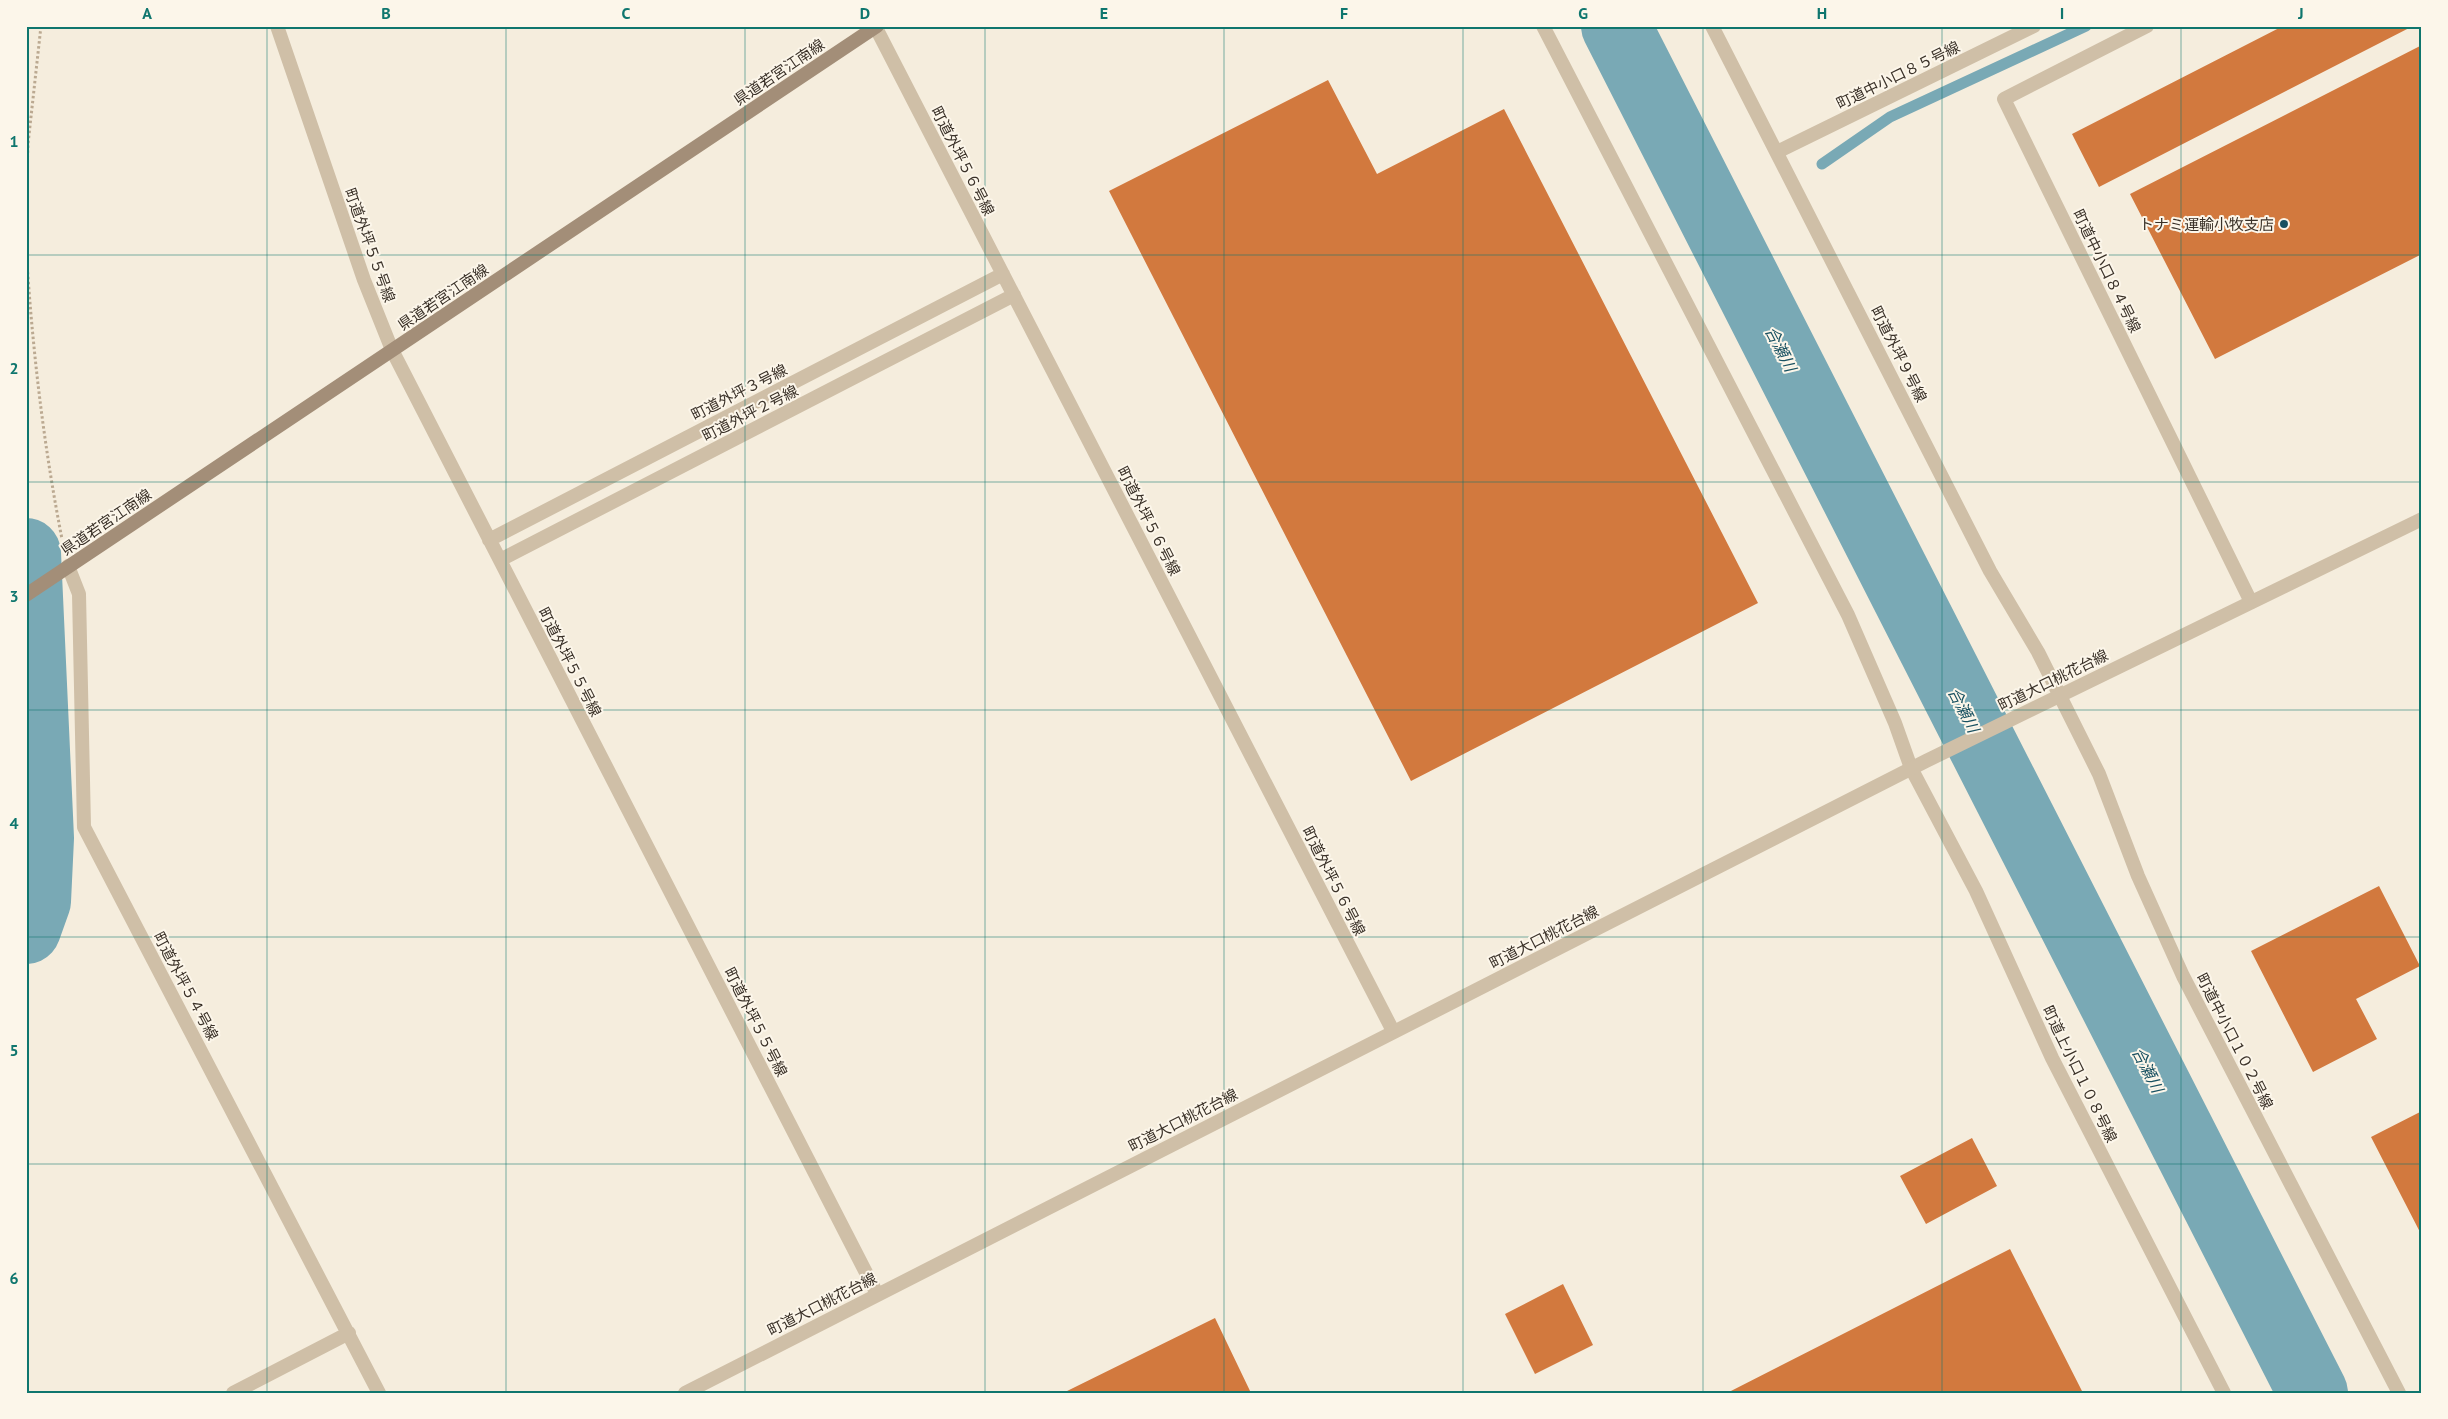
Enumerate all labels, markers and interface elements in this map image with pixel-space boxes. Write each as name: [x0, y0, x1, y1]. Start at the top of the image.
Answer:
text: A: [142, 3, 152, 23]
text: B: [381, 3, 391, 23]
text: C: [622, 3, 631, 23]
text: D: [860, 3, 870, 23]
text: E: [1100, 3, 1108, 23]
text: F: [1340, 3, 1348, 23]
text: G: [1578, 3, 1588, 23]
text: H: [1817, 3, 1827, 23]
text: I: [2060, 3, 2064, 23]
text: J: [2297, 3, 2304, 23]
street label: 県道若宮江南線: [730, 35, 828, 109]
street label: 町道中小口８５号線: [1833, 37, 1963, 113]
street label: 町道外坪５６号線: [927, 103, 999, 219]
text: 1: [9, 131, 19, 151]
street label: 町道外坪５５号線: [341, 185, 399, 305]
street label: 町道中小口８４号線: [2069, 206, 2145, 336]
place label: トナミ運輸小牧支店: [2139, 215, 2274, 234]
marker: トナミ運輸小牧支店: [2278, 218, 2290, 230]
street label: 県道若宮江南線: [394, 260, 492, 334]
street label: 町道外坪９号線: [1867, 303, 1931, 405]
water label: 合瀬川: [1761, 323, 1802, 377]
text: 2: [9, 358, 19, 378]
street label: 町道外坪３号線: [688, 360, 790, 424]
street label: 町道外坪２号線: [699, 381, 801, 445]
street label: 町道外坪５６号線: [1113, 463, 1185, 579]
street label: 県道若宮江南線: [57, 485, 155, 559]
text: 3: [9, 586, 19, 606]
street label: 町道外坪５５号線: [534, 604, 606, 720]
street label: 町道大口桃花台線: [1995, 645, 2111, 715]
water label: 合瀬川: [1944, 684, 1985, 738]
text: 4: [9, 813, 19, 833]
street label: 町道外坪５６号線: [1298, 823, 1370, 939]
street label: 町道大口桃花台線: [1486, 901, 1602, 973]
street label: 町道外坪５４号線: [149, 929, 223, 1043]
street label: 町道外坪５５号線: [720, 964, 792, 1080]
street label: 町道中小口１０２号線: [2192, 970, 2278, 1112]
street label: 町道上小口１０８号線: [2039, 1002, 2121, 1146]
text: 5: [9, 1040, 19, 1060]
water label: 合瀬川: [2128, 1044, 2169, 1098]
street label: 町道大口桃花台線: [1125, 1084, 1241, 1156]
text: 6: [9, 1268, 19, 1288]
street label: 町道大口桃花台線: [764, 1268, 880, 1340]

